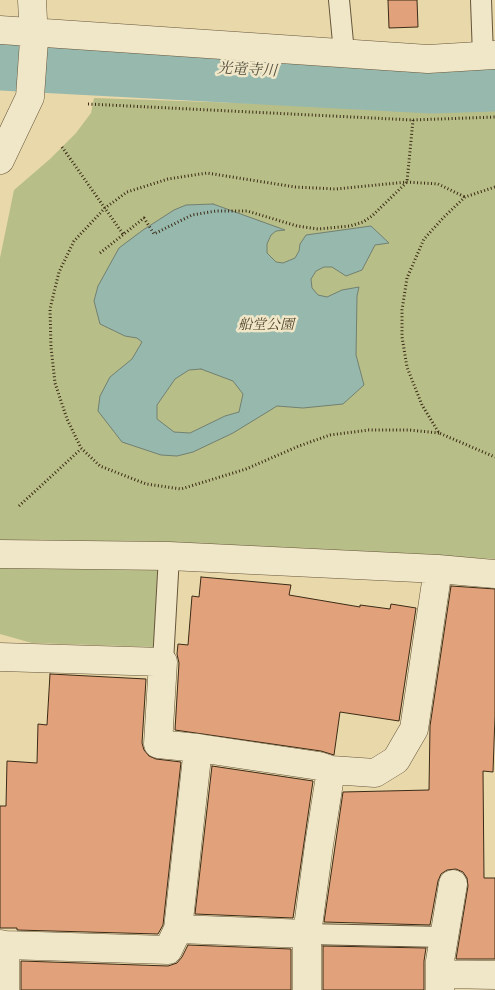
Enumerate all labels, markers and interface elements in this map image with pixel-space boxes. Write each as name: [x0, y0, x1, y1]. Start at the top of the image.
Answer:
water label: 光竜寺川: [217, 60, 277, 82]
park label: 船堂公園: [238, 318, 294, 334]

